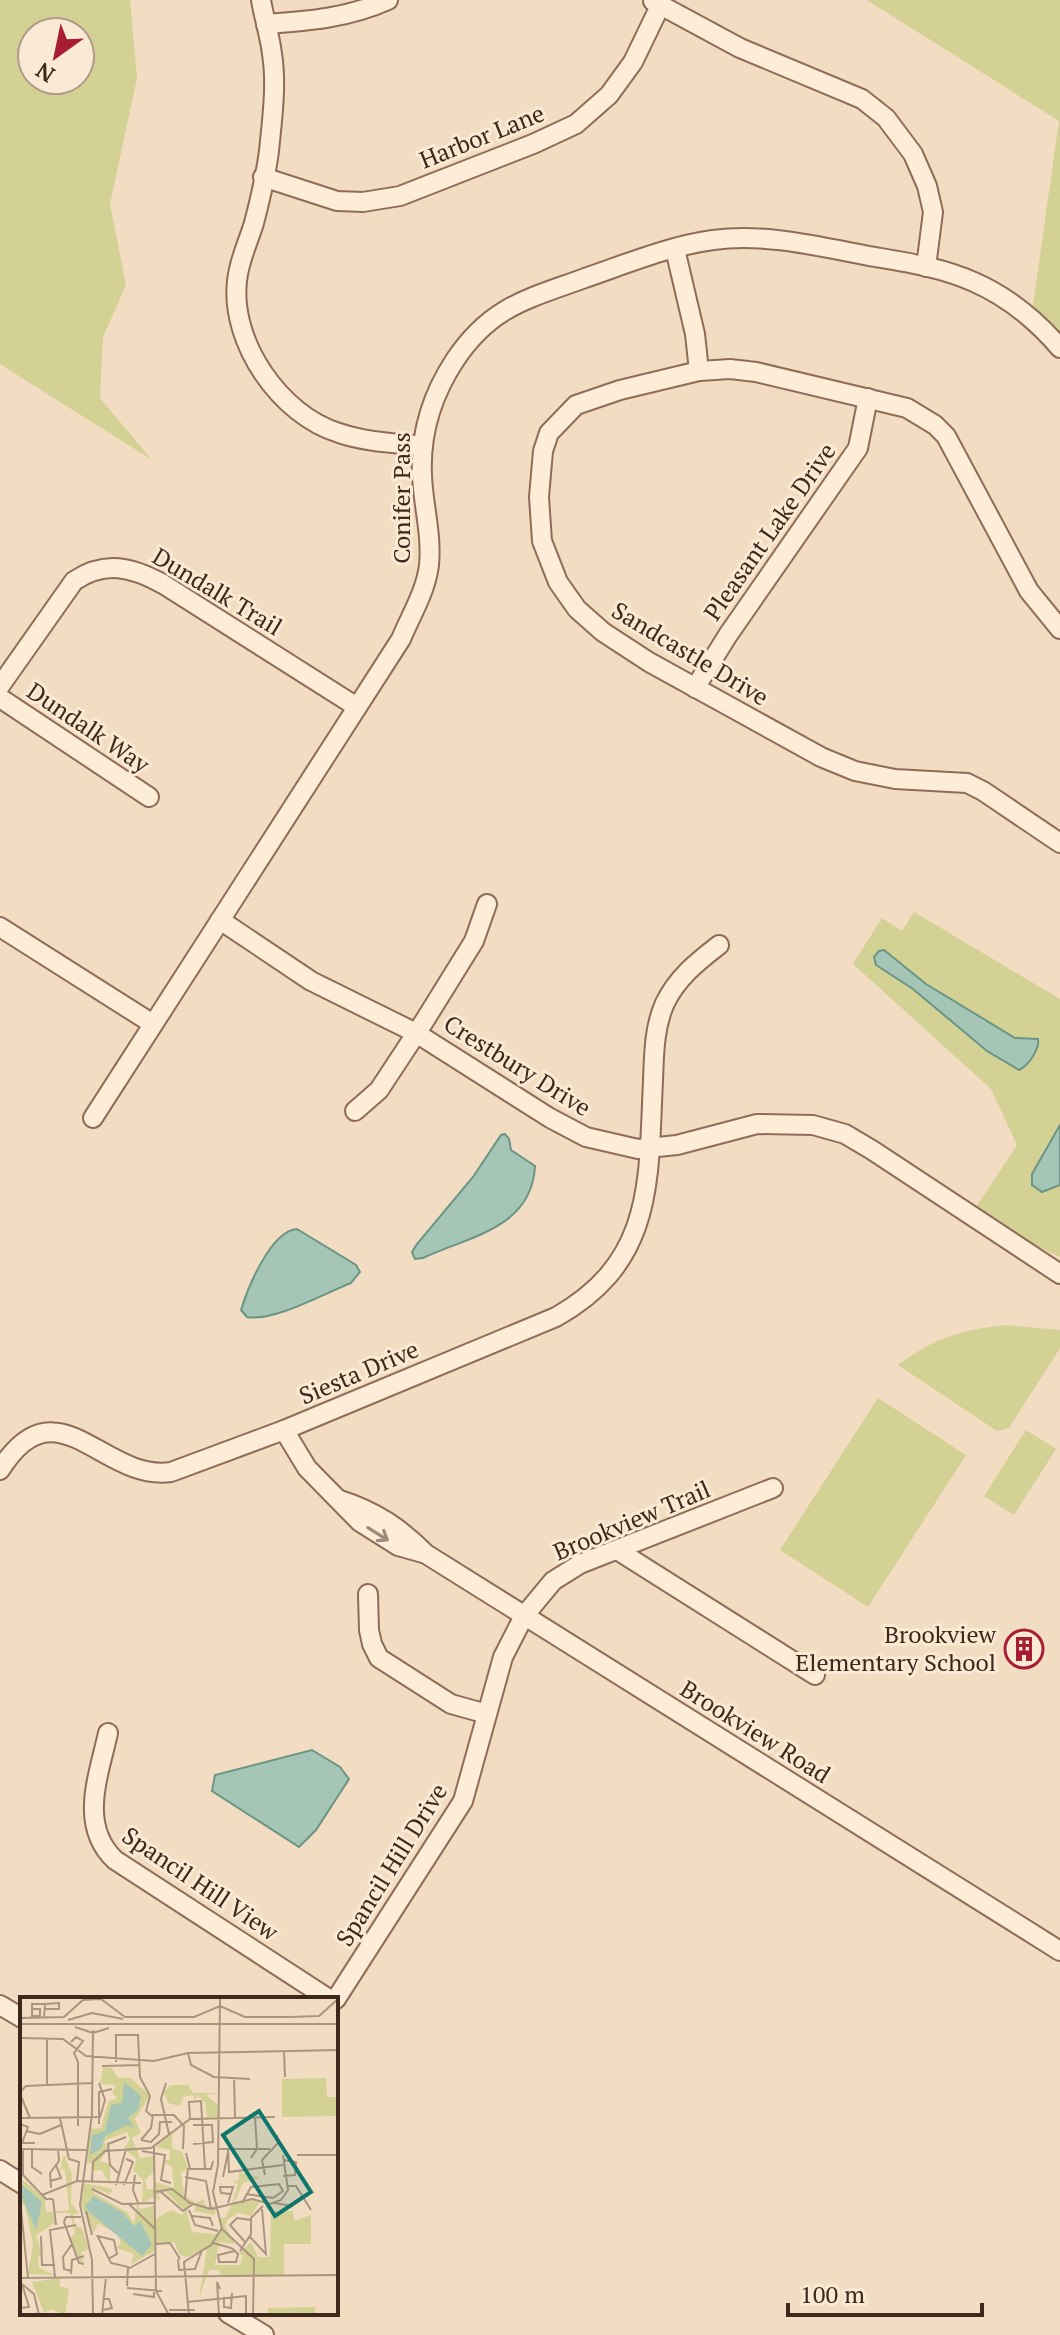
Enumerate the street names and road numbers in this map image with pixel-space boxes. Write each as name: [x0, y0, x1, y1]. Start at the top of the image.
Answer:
street label: Harbor Lane: [415, 97, 549, 176]
street label: Conifer Pass: [385, 432, 417, 564]
street label: Pleasant Lake Drive: [696, 436, 842, 627]
street label: Dundalk Trail: [147, 540, 288, 642]
street label: Sandcastle Drive: [606, 594, 775, 713]
street label: Dundalk Way: [21, 674, 157, 780]
street label: Crestbury Drive: [438, 1007, 597, 1123]
street label: Siesta Drive: [294, 1333, 423, 1412]
street label: Brookview Trail: [548, 1473, 715, 1568]
street label: Brookview Road: [674, 1672, 837, 1790]
street label: Spancil Hill Drive: [328, 1777, 454, 1952]
street label: Spancil Hill View: [116, 1819, 285, 1948]

